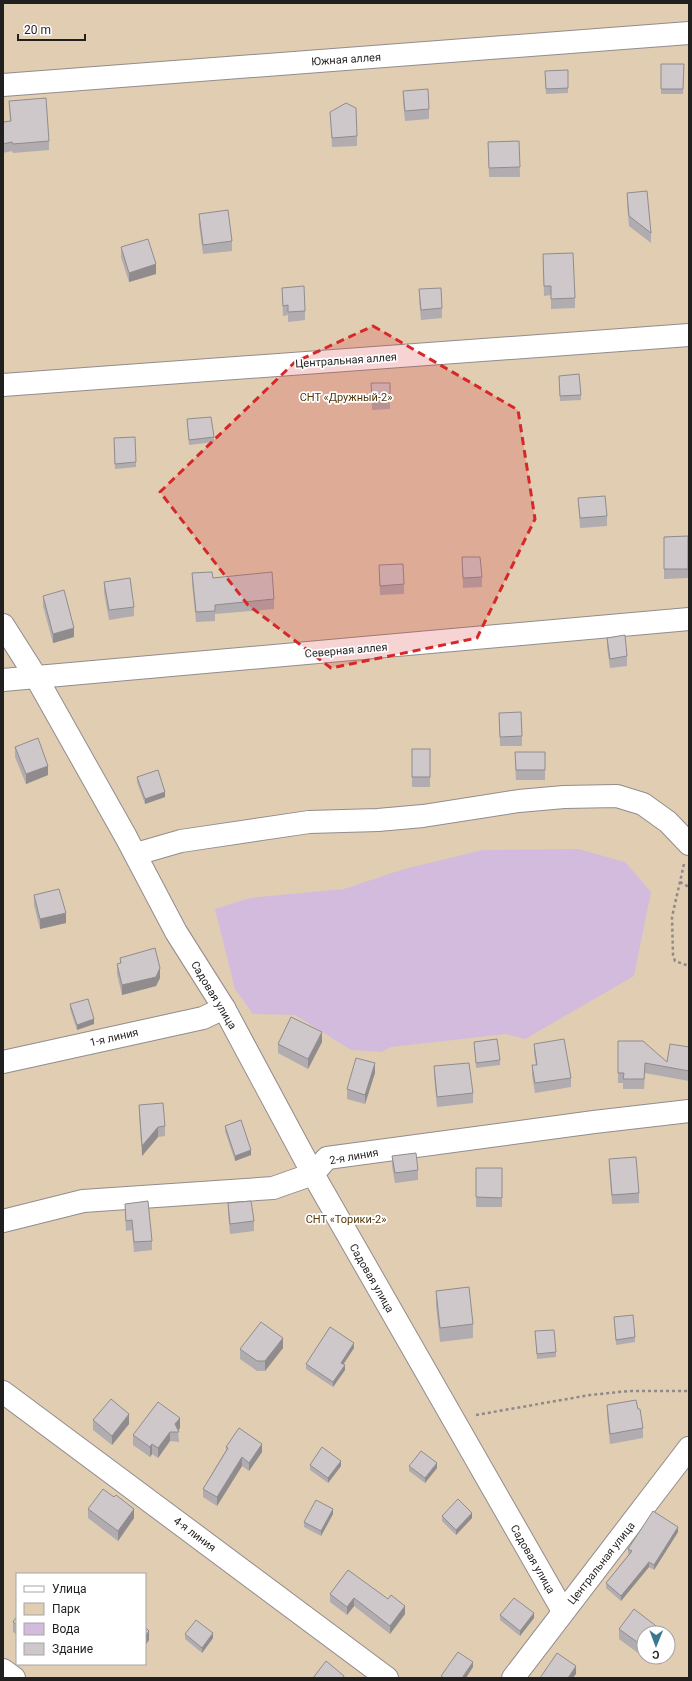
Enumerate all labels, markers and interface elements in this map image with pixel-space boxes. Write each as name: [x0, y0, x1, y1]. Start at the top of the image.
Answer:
scale bar: [18, 16, 85, 42]
text: 20 m: [24, 23, 51, 37]
street label: Южная аллея: [311, 51, 381, 68]
street label: Центральная аллея: [295, 350, 397, 371]
park label: СНТ «Дружный-2»: [300, 391, 392, 404]
street label: Северная аллея: [304, 640, 388, 661]
street label: Садовая улица: [188, 959, 239, 1032]
street label: 1-я линия: [89, 1026, 140, 1049]
street label: 2-я линия: [329, 1146, 380, 1167]
park label: СНТ «Торики-2»: [306, 1213, 386, 1226]
street label: Садовая улица: [347, 1242, 397, 1315]
street label: 4-я линия: [171, 1514, 218, 1554]
street label: Центральная улица: [565, 1519, 638, 1607]
street label: Садовая улица: [508, 1523, 558, 1596]
legend: [16, 1573, 146, 1665]
text: Улица: [52, 1582, 87, 1596]
text: Парк: [52, 1602, 81, 1616]
text: Вода: [52, 1622, 80, 1636]
north arrow: [636, 1625, 676, 1665]
text: Здание: [52, 1642, 93, 1656]
text: С: [652, 1648, 660, 1661]

